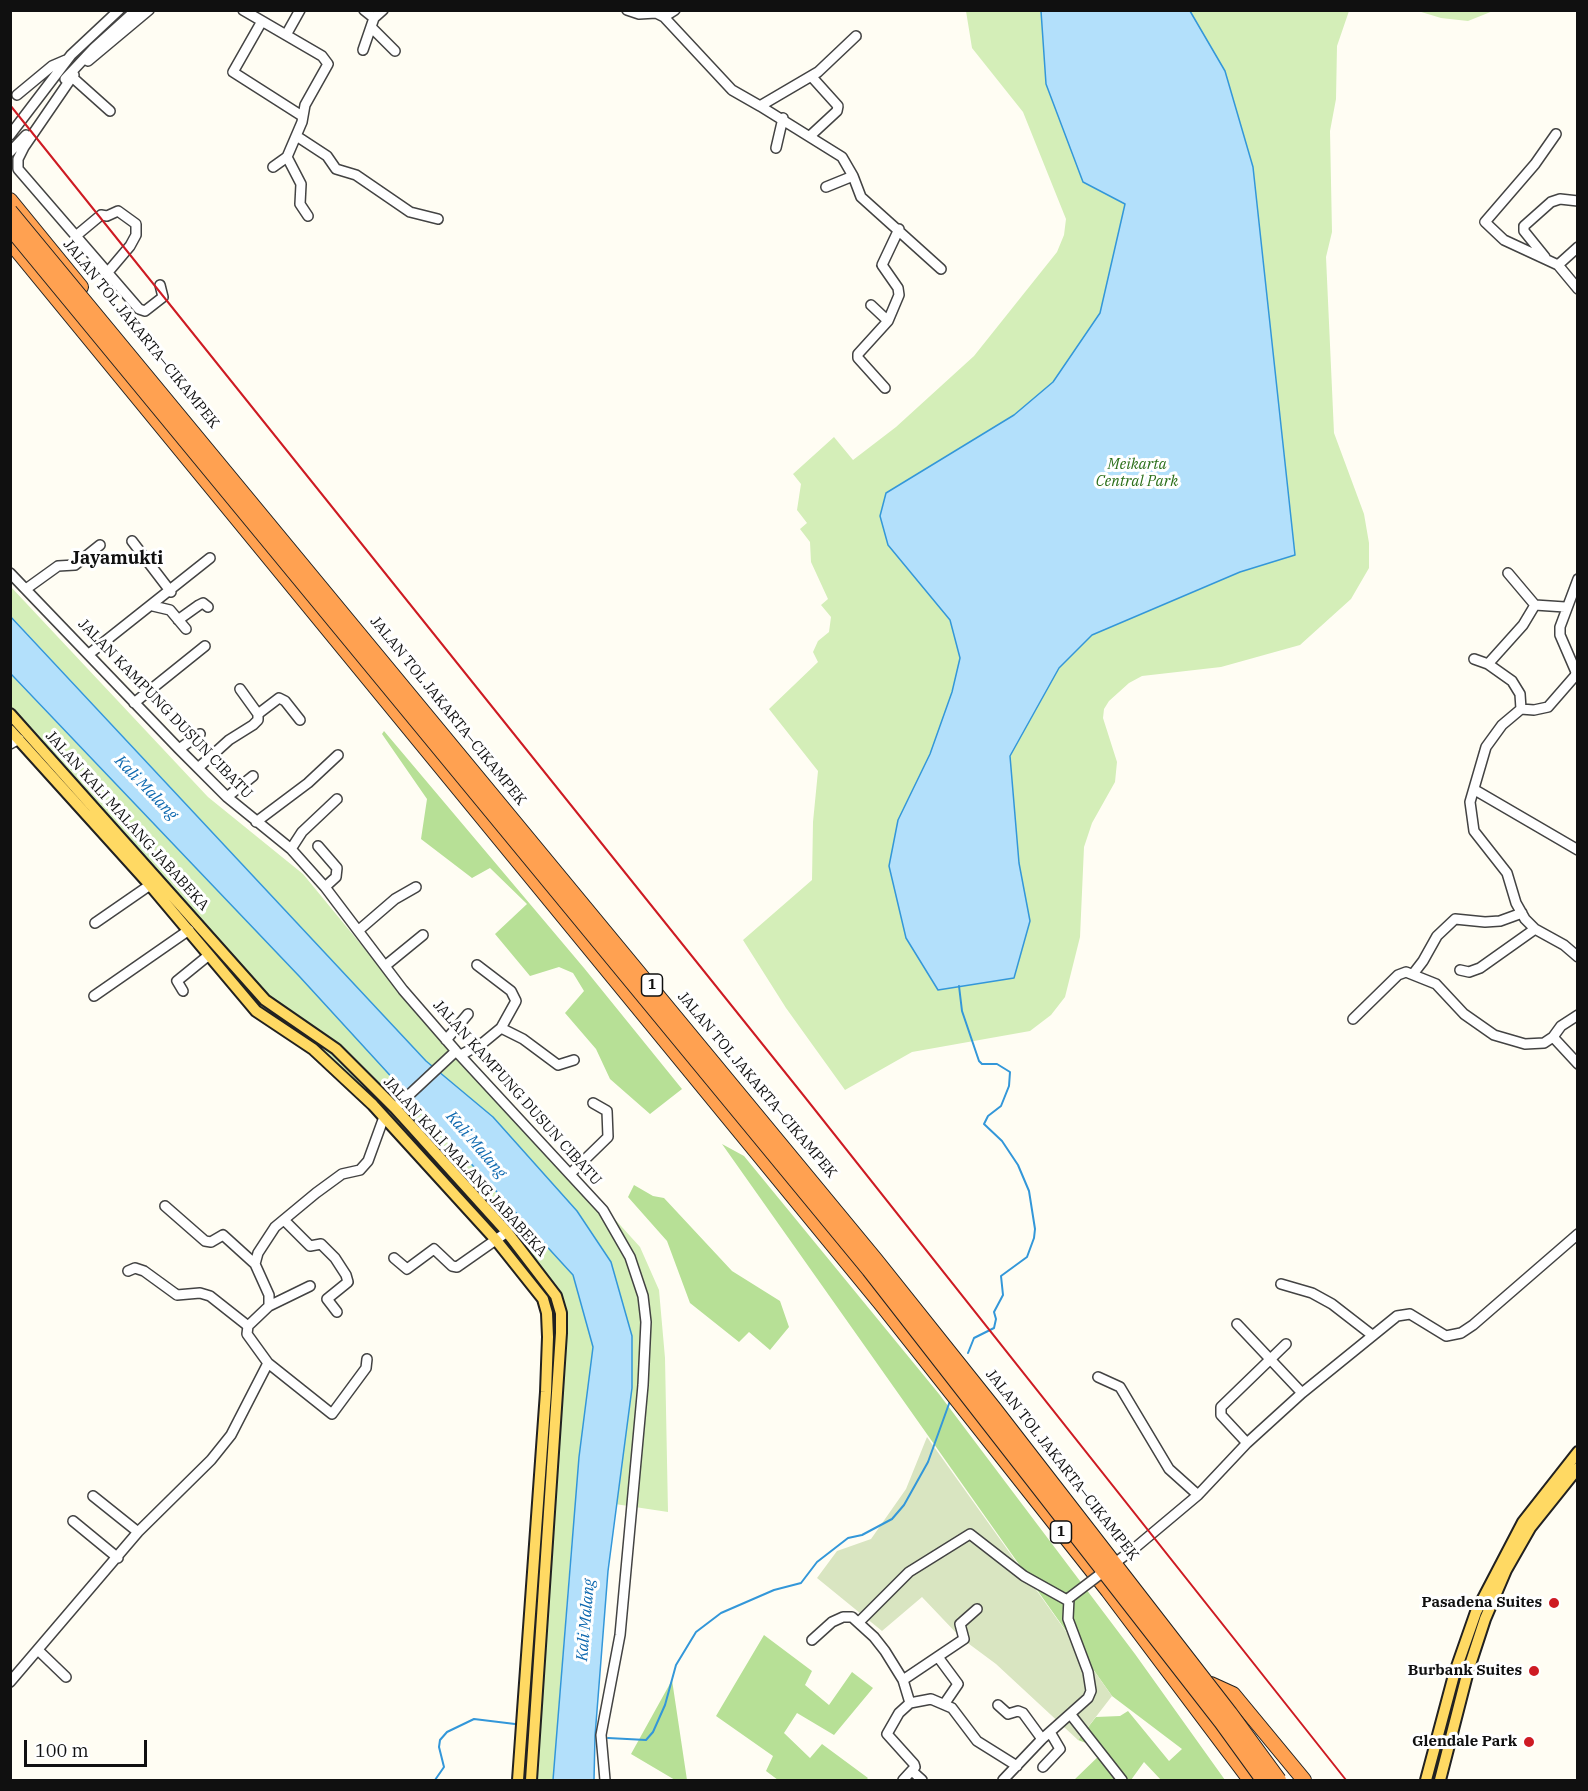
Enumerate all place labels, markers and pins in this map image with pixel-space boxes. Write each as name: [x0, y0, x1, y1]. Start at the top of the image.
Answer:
place label: Pasadena Suites: [1421, 1594, 1542, 1612]
marker: Pasadena Suites: [1547, 1596, 1561, 1610]
place label: Burbank Suites: [1408, 1662, 1522, 1680]
marker: Burbank Suites: [1527, 1664, 1541, 1678]
place label: Glendale Park: [1412, 1733, 1517, 1751]
marker: Glendale Park: [1522, 1735, 1536, 1749]

